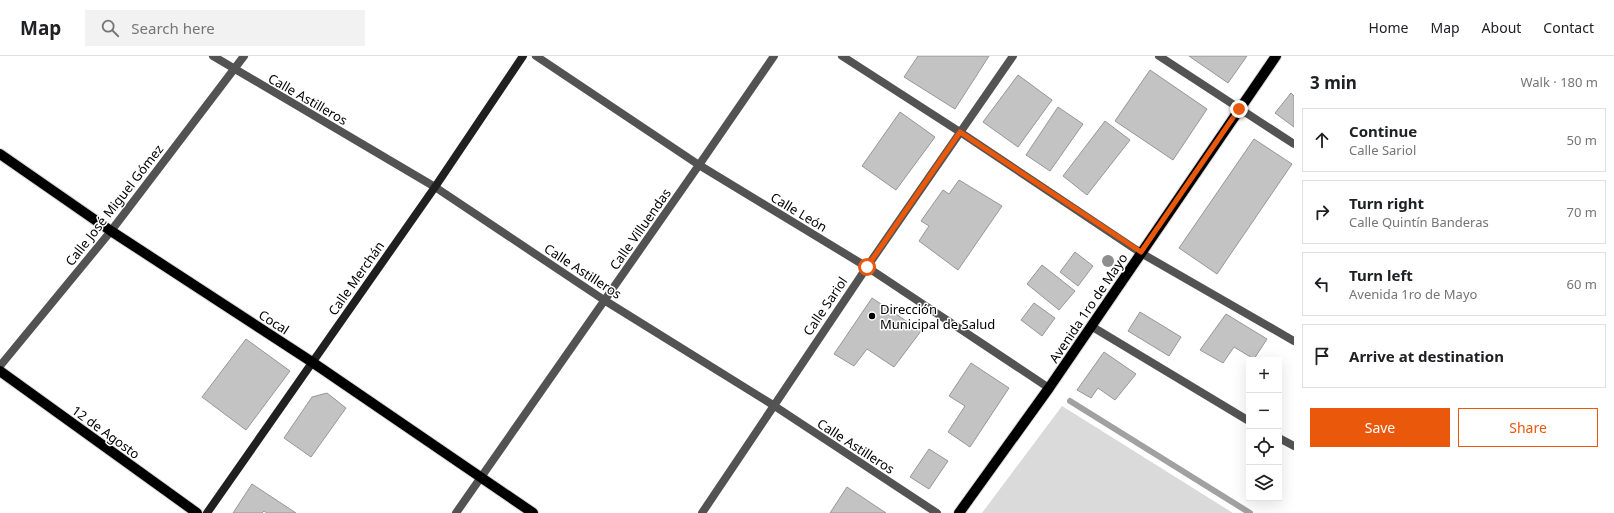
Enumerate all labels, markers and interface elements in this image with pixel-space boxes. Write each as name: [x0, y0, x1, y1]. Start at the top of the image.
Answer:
search box: [85, 10, 365, 46]
text: Map: [20, 15, 61, 41]
icon: search: [99, 17, 121, 39]
text: Search here: [131, 18, 215, 38]
text: Home: [1369, 18, 1408, 37]
text: Map: [1430, 18, 1460, 37]
text: About: [1482, 18, 1521, 37]
text: Contact: [1543, 18, 1594, 37]
street label: Calle Astilleros: [265, 69, 351, 129]
text: 3 min: [1310, 71, 1357, 94]
text: Walk · 180 m: [1520, 73, 1598, 91]
route end: [1230, 100, 1248, 118]
text: Continue: [1349, 121, 1417, 141]
icon: ahead: [1311, 129, 1333, 151]
text: 50 m: [1567, 131, 1597, 149]
street label: Calle José Miguel Gómez: [61, 141, 167, 269]
text: Calle Sariol: [1349, 141, 1416, 159]
street label: Calle Villuendas: [605, 185, 675, 273]
street label: Calle León: [767, 188, 831, 236]
text: Turn right: [1349, 193, 1424, 213]
icon: right: [1311, 201, 1333, 223]
text: 70 m: [1567, 203, 1597, 221]
text: Calle Quintín Banderas: [1349, 213, 1489, 231]
street label: Calle Merchán: [324, 237, 388, 319]
street label: Calle Astilleros: [541, 239, 625, 303]
street label: Avenida 1ro de Mayo: [1045, 250, 1131, 366]
route start: [858, 258, 876, 276]
text: Turn left: [1349, 265, 1413, 285]
street label: Calle Sariol: [799, 273, 851, 339]
icon: left: [1311, 273, 1333, 295]
text: 60 m: [1567, 275, 1597, 293]
text: Avenida 1ro de Mayo: [1349, 285, 1477, 303]
place label: Dirección Municipal de Salud: [880, 300, 995, 333]
street label: Cocal: [255, 305, 293, 339]
marker: Dirección Municipal de Salud: [867, 311, 877, 321]
icon: arrive: [1311, 345, 1333, 367]
text: Arrive at destination: [1349, 346, 1504, 366]
map controls: [1246, 357, 1282, 501]
button: +: [1246, 357, 1282, 393]
button: −: [1246, 393, 1282, 429]
street label: 12 de Agosto: [68, 401, 144, 463]
button: Save: [1310, 408, 1450, 447]
button: Share: [1458, 408, 1598, 447]
street label: Calle Astilleros: [814, 414, 898, 478]
button: locate: [1246, 429, 1282, 465]
button: layers: [1246, 465, 1282, 501]

